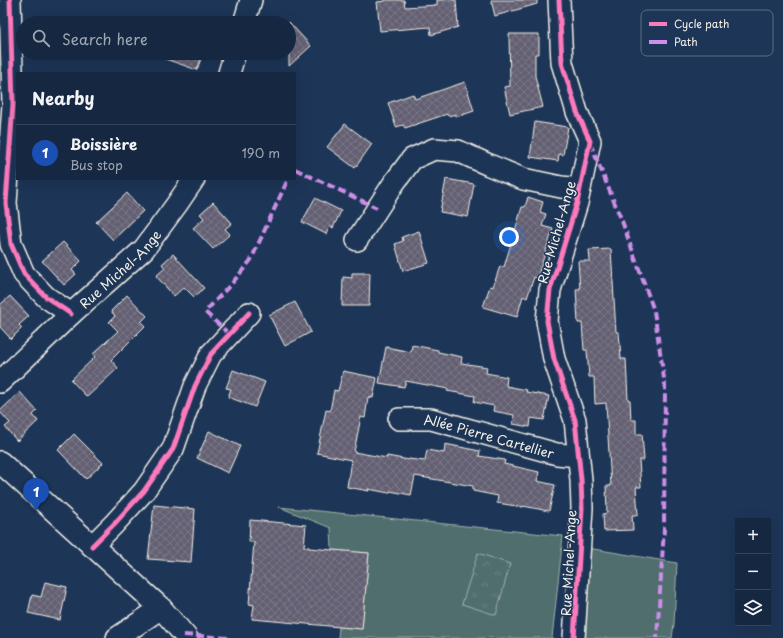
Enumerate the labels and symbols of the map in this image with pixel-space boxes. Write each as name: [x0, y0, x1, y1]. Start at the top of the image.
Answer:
legend: [641, 10, 773, 56]
text: Cycle path: [674, 15, 729, 32]
text: Path: [674, 33, 698, 50]
street label: Rue Michel-Ange: [532, 178, 580, 286]
street label: Rue Michel-Ange: [75, 226, 165, 312]
your location: [499, 227, 519, 247]
street label: Allée Pierre Cartellier: [423, 410, 557, 463]
pin: 1: [23, 478, 49, 511]
street label: Rue Michel-Ange: [556, 509, 580, 617]

